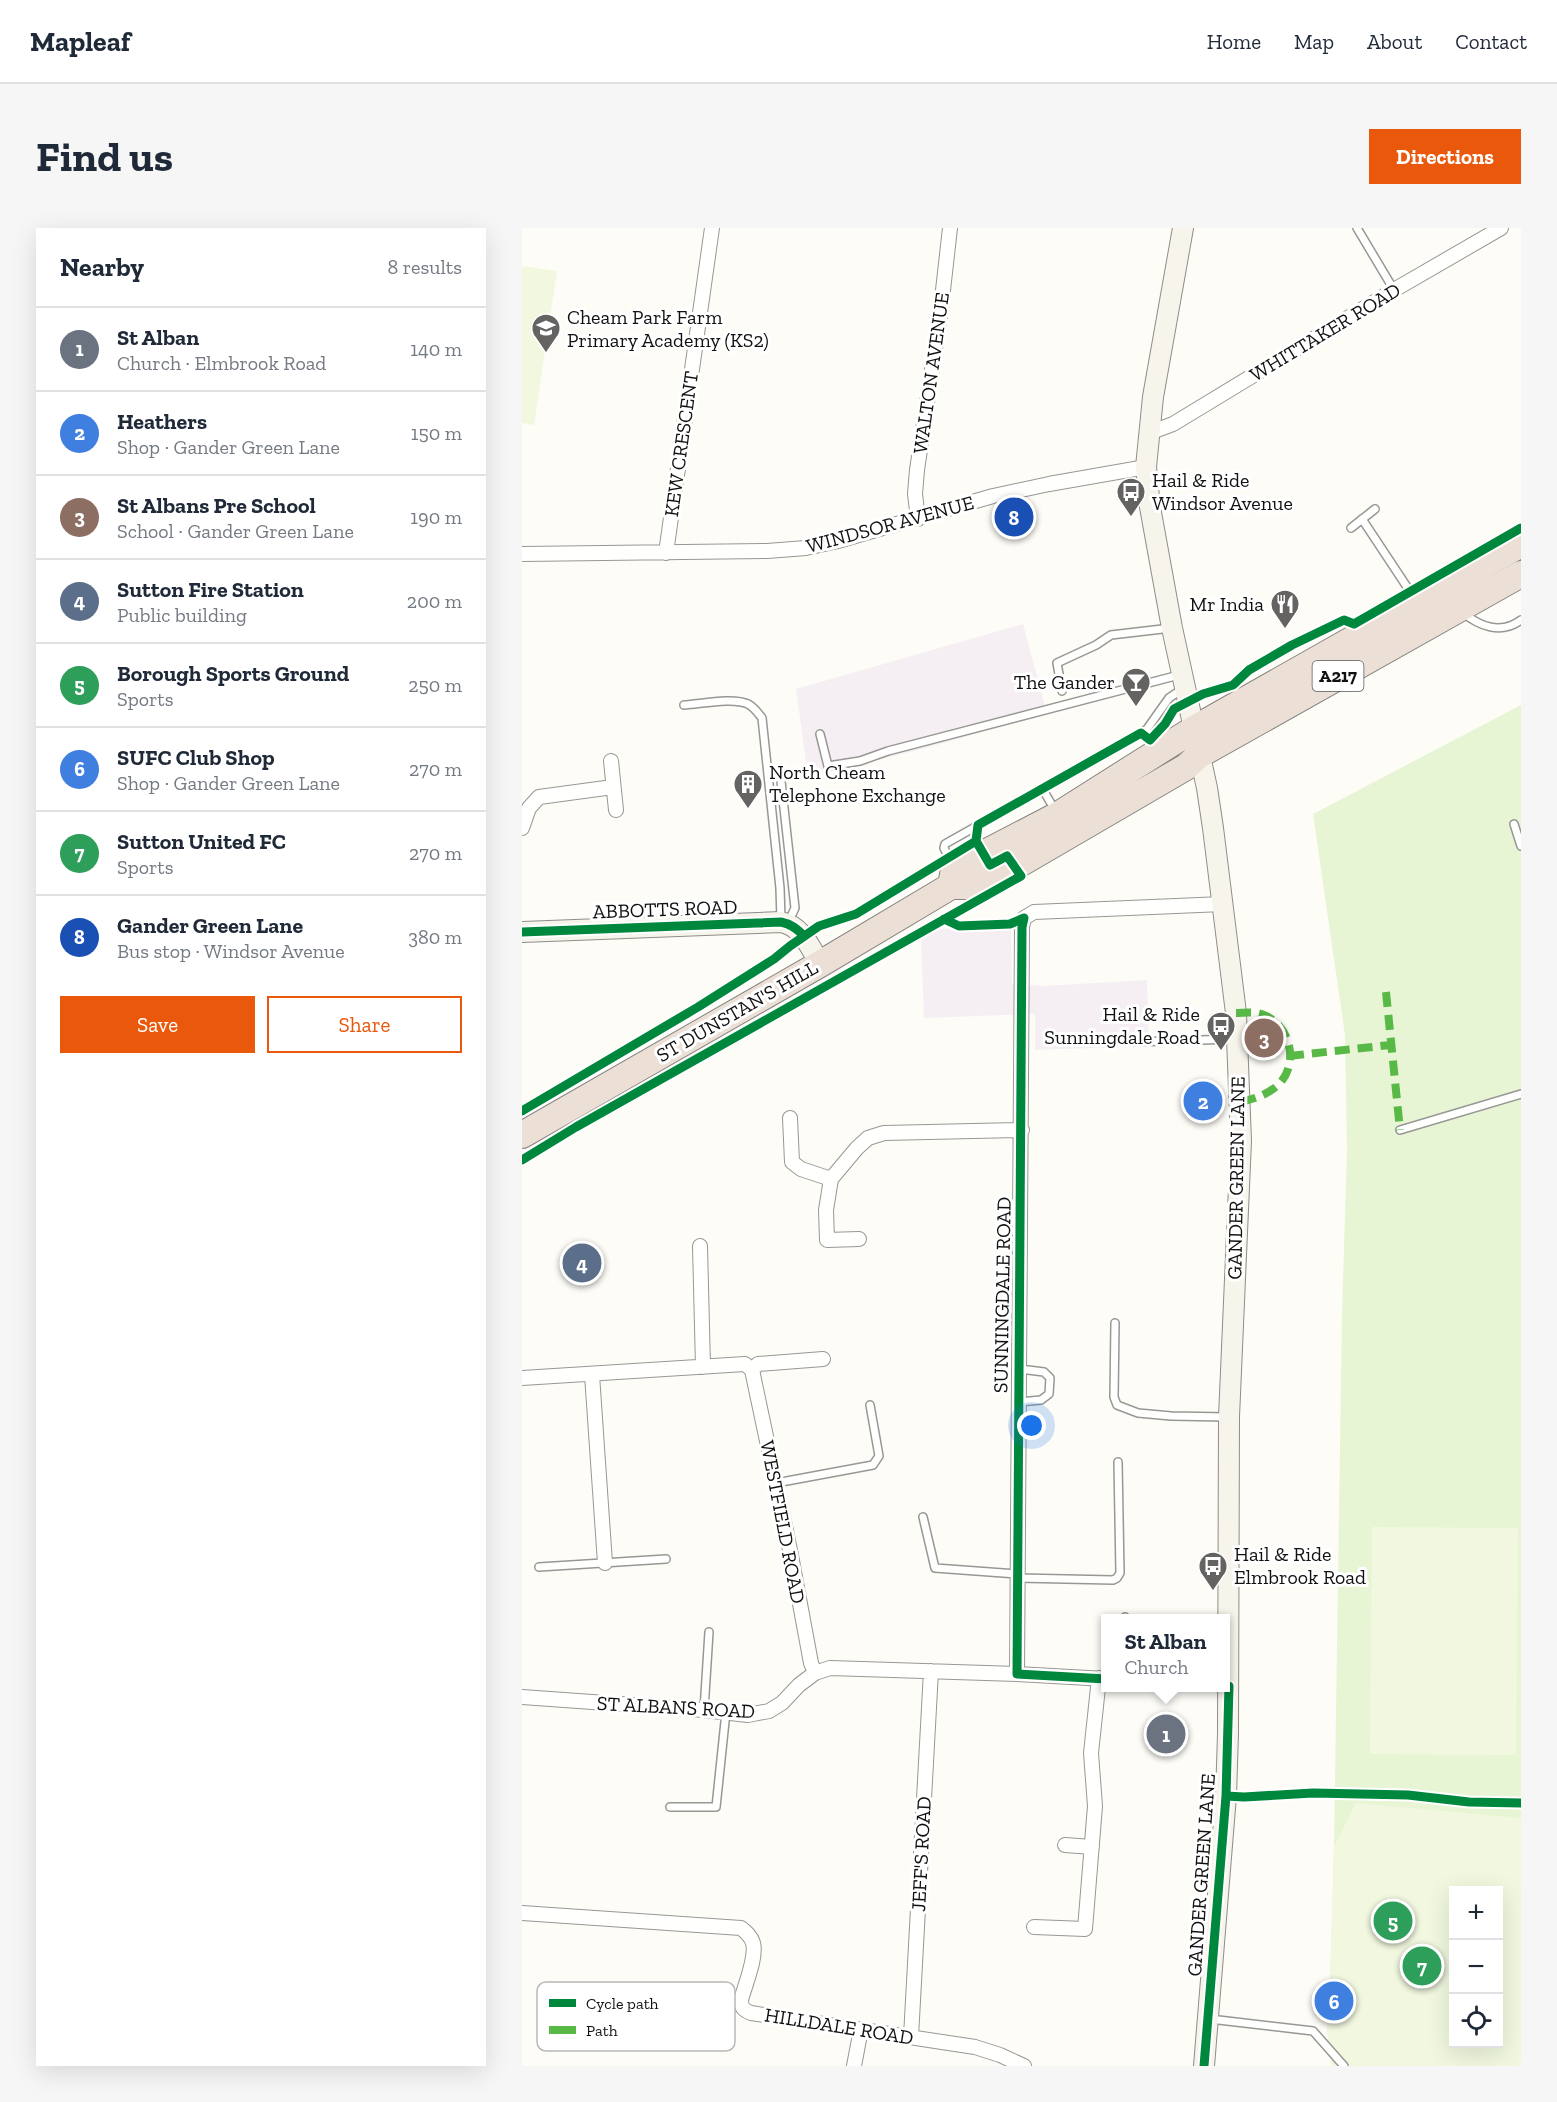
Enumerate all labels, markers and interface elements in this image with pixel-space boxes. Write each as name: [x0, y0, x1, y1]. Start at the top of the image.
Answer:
text: Mapleaf: [30, 25, 130, 58]
text: Home: [1207, 29, 1261, 54]
text: Map: [1294, 29, 1334, 54]
text: About: [1367, 29, 1422, 54]
text: Contact: [1455, 29, 1527, 54]
button: Directions: [1369, 129, 1521, 184]
text: Find us: [36, 131, 173, 182]
text: Nearby: [60, 251, 144, 283]
text: 8 results: [387, 255, 462, 279]
street label: WHITTAKER ROAD: [1245, 278, 1405, 386]
street label: WALTON AVENUE: [908, 291, 954, 455]
place label: Cheam Park Farm Primary Academy (KS2): [567, 305, 769, 352]
school or university icon: Cheam Park Farm Primary Academy (KS2): [530, 312, 562, 354]
text: St Alban: [117, 324, 199, 351]
text: 1: [75, 337, 84, 361]
text: 140 m: [410, 337, 462, 361]
text: Church · Elmbrook Road: [117, 351, 326, 375]
street label: KEW CRESCENT: [659, 370, 703, 518]
text: Heathers: [117, 408, 207, 435]
text: 2: [74, 421, 85, 445]
text: 150 m: [411, 421, 462, 445]
text: Shop · Gander Green Lane: [117, 435, 340, 459]
place label: Hail & Ride Windsor Avenue: [1152, 468, 1293, 515]
bus stop icon: Hail & Ride Windsor Avenue: [1115, 476, 1147, 518]
street label: WINDSOR AVENUE: [804, 490, 976, 558]
text: St Albans Pre School: [117, 492, 316, 519]
pin: 8: [994, 494, 1034, 540]
text: 3: [74, 505, 85, 529]
text: 190 m: [410, 505, 462, 529]
text: School · Gander Green Lane: [117, 519, 354, 543]
text: Sutton Fire Station: [117, 576, 304, 603]
restaurant icon: Mr India: [1269, 588, 1301, 630]
text: 4: [74, 589, 85, 613]
text: 200 m: [407, 589, 462, 613]
place label: Mr India: [1190, 592, 1264, 616]
text: Public building: [117, 603, 247, 627]
text: Borough Sports Ground: [117, 660, 349, 687]
road number: A217: [1312, 661, 1364, 691]
bar icon: The Gander: [1120, 666, 1152, 708]
place label: The Gander: [1014, 670, 1115, 694]
text: 5: [74, 673, 85, 697]
text: 250 m: [408, 673, 462, 697]
text: Sports: [117, 687, 174, 711]
text: SUFC Club Shop: [117, 744, 274, 771]
text: 6: [74, 757, 85, 781]
text: 270 m: [409, 757, 462, 781]
place label: North Cheam Telephone Exchange: [769, 760, 946, 807]
building icon: North Cheam Telephone Exchange: [732, 768, 764, 810]
text: Shop · Gander Green Lane: [117, 771, 340, 795]
text: Sutton United FC: [117, 828, 286, 855]
text: 7: [75, 841, 84, 865]
text: 270 m: [409, 841, 462, 865]
text: Sports: [117, 855, 174, 879]
street label: ABBOTTS ROAD: [592, 894, 738, 924]
text: Gander Green Lane: [117, 912, 303, 939]
text: 8: [74, 925, 85, 949]
text: 380 m: [408, 925, 462, 949]
text: Bus stop · Windsor Avenue: [117, 939, 345, 963]
street label: ST DUNSTAN'S HILL: [652, 955, 822, 1067]
button: Save: [60, 996, 255, 1053]
button: Share: [267, 996, 462, 1053]
place label: Hail & Ride Sunningdale Road: [1044, 1002, 1200, 1049]
bus stop icon: Hail & Ride Sunningdale Road: [1205, 1010, 1237, 1052]
pin: 3: [1244, 1016, 1284, 1060]
street label: GANDER GREEN LANE: [1222, 1076, 1250, 1280]
pin: 2: [1184, 1078, 1222, 1124]
street label: SUNNINGDALE ROAD: [988, 1197, 1016, 1393]
pin: 4: [562, 1240, 602, 1286]
your location: [1017, 1411, 1046, 1440]
street label: WESTFIELD ROAD: [755, 1438, 811, 1606]
place label: Hail & Ride Elmbrook Road: [1234, 1542, 1366, 1589]
bus stop icon: Hail & Ride Elmbrook Road: [1197, 1550, 1229, 1592]
popup: [1101, 1614, 1230, 1692]
text: St Alban: [1124, 1628, 1207, 1655]
text: Church: [1124, 1655, 1189, 1679]
street label: ST ALBANS ROAD: [596, 1691, 756, 1723]
pin: 1: [1146, 1712, 1186, 1756]
street label: GANDER GREEN LANE: [1182, 1773, 1220, 1977]
street label: JEFF'S ROAD: [906, 1796, 936, 1912]
map controls: [1449, 1886, 1503, 2048]
button: +: [1449, 1886, 1503, 1940]
pin: 5: [1374, 1898, 1412, 1944]
button: −: [1449, 1940, 1503, 1994]
pin: 7: [1402, 1944, 1442, 1988]
pin: 6: [1314, 1978, 1354, 2024]
legend: [537, 1982, 735, 2051]
text: Cycle path: [586, 1994, 659, 2013]
button: locate: [1449, 1994, 1503, 2048]
street label: HILLDALE ROAD: [763, 2002, 915, 2050]
text: Path: [586, 2021, 618, 2040]

